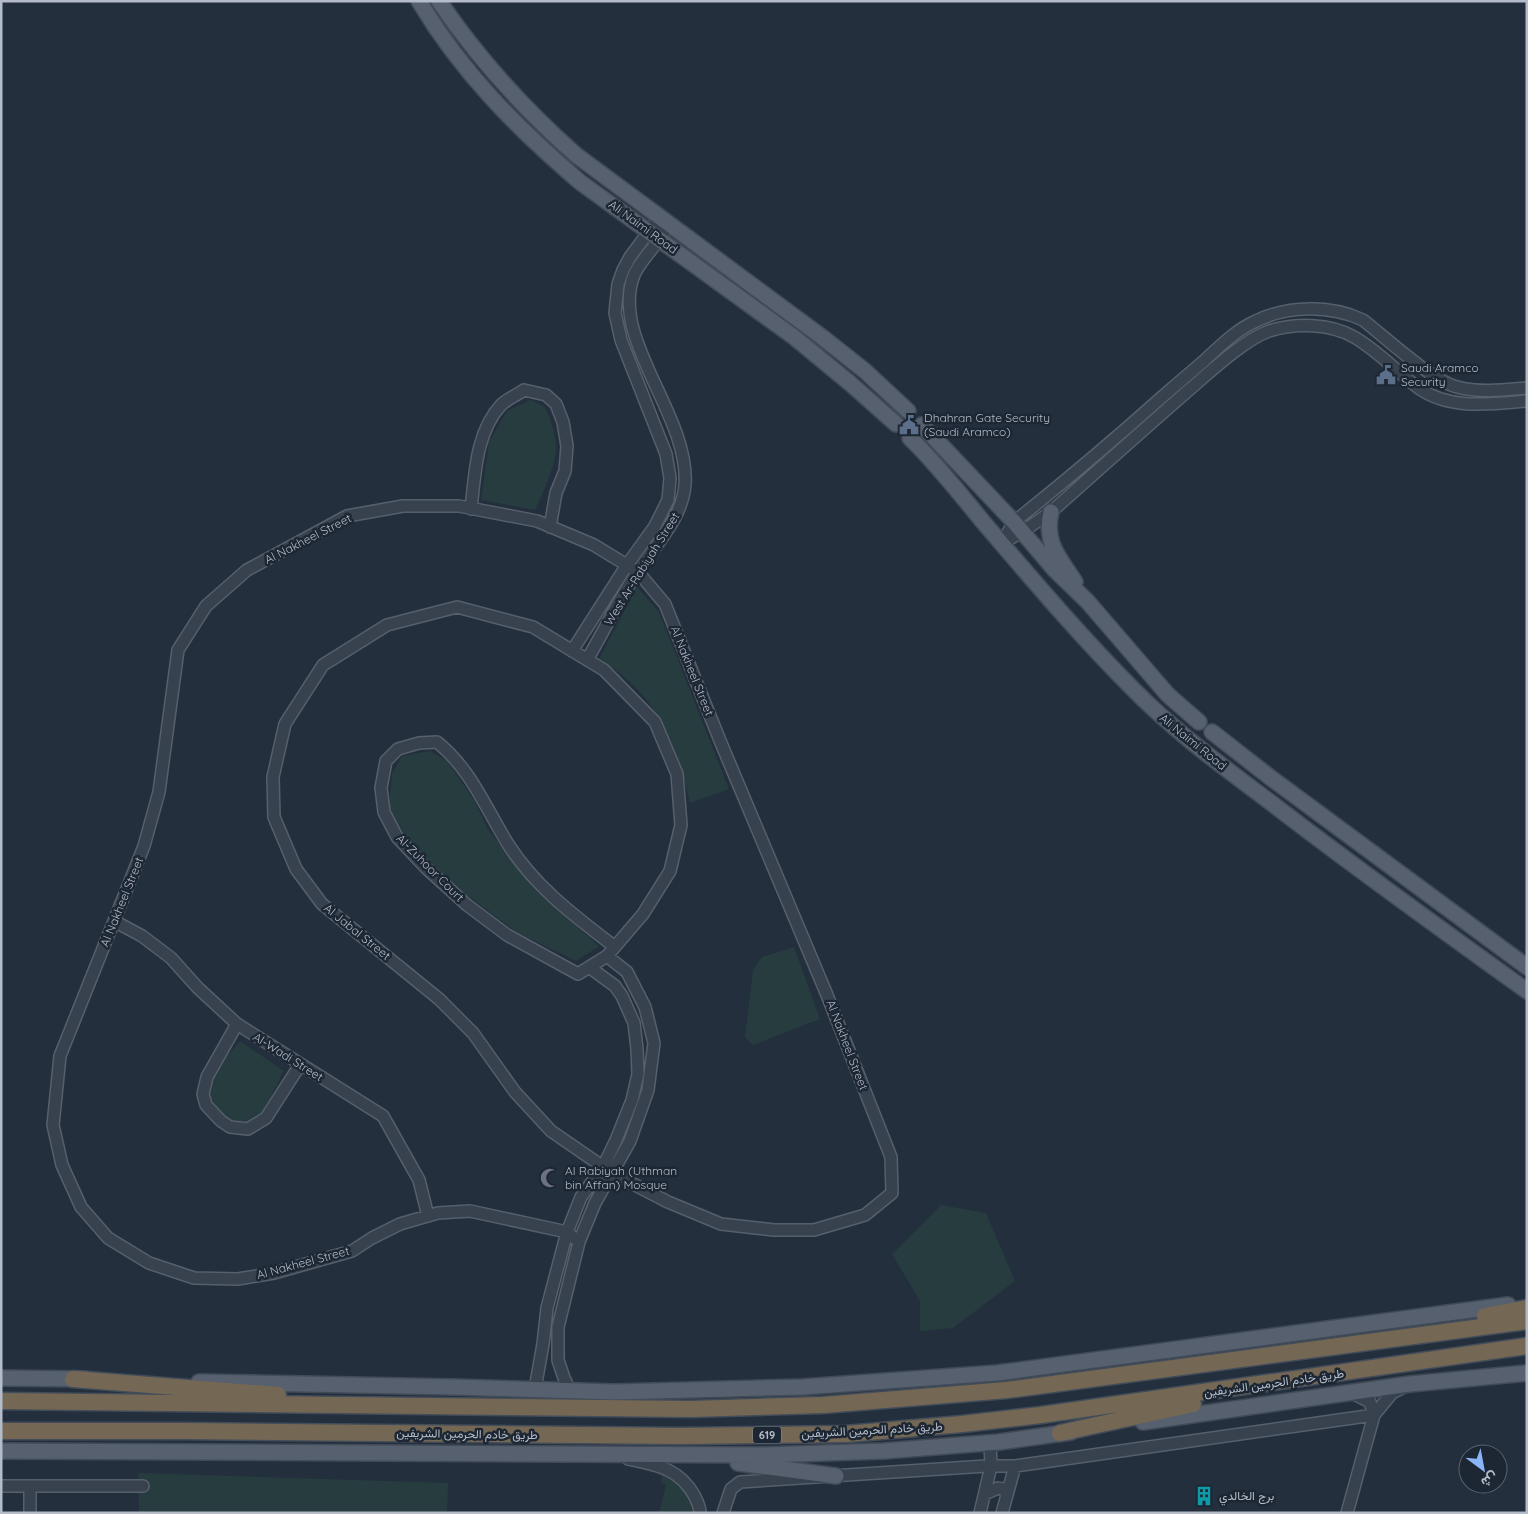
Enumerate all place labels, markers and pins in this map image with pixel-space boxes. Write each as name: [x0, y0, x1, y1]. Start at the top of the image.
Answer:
place label: Saudi Aramco Security: [1401, 360, 1479, 389]
public building icon: Saudi Aramco Security: [1375, 364, 1397, 386]
place label: Dhahran Gate Security (Saudi Aramco): [924, 410, 1050, 439]
public building icon: Dhahran Gate Security (Saudi Aramco): [898, 414, 920, 436]
place label: Al Rabiyah (Uthman bin Affan) Mosque: [565, 1163, 677, 1192]
mosque icon: Al Rabiyah (Uthman bin Affan) Mosque: [539, 1167, 561, 1189]
building icon: برج الخالدي: [1193, 1485, 1215, 1507]
place label: برج الخالدي: [1219, 1488, 1274, 1506]

